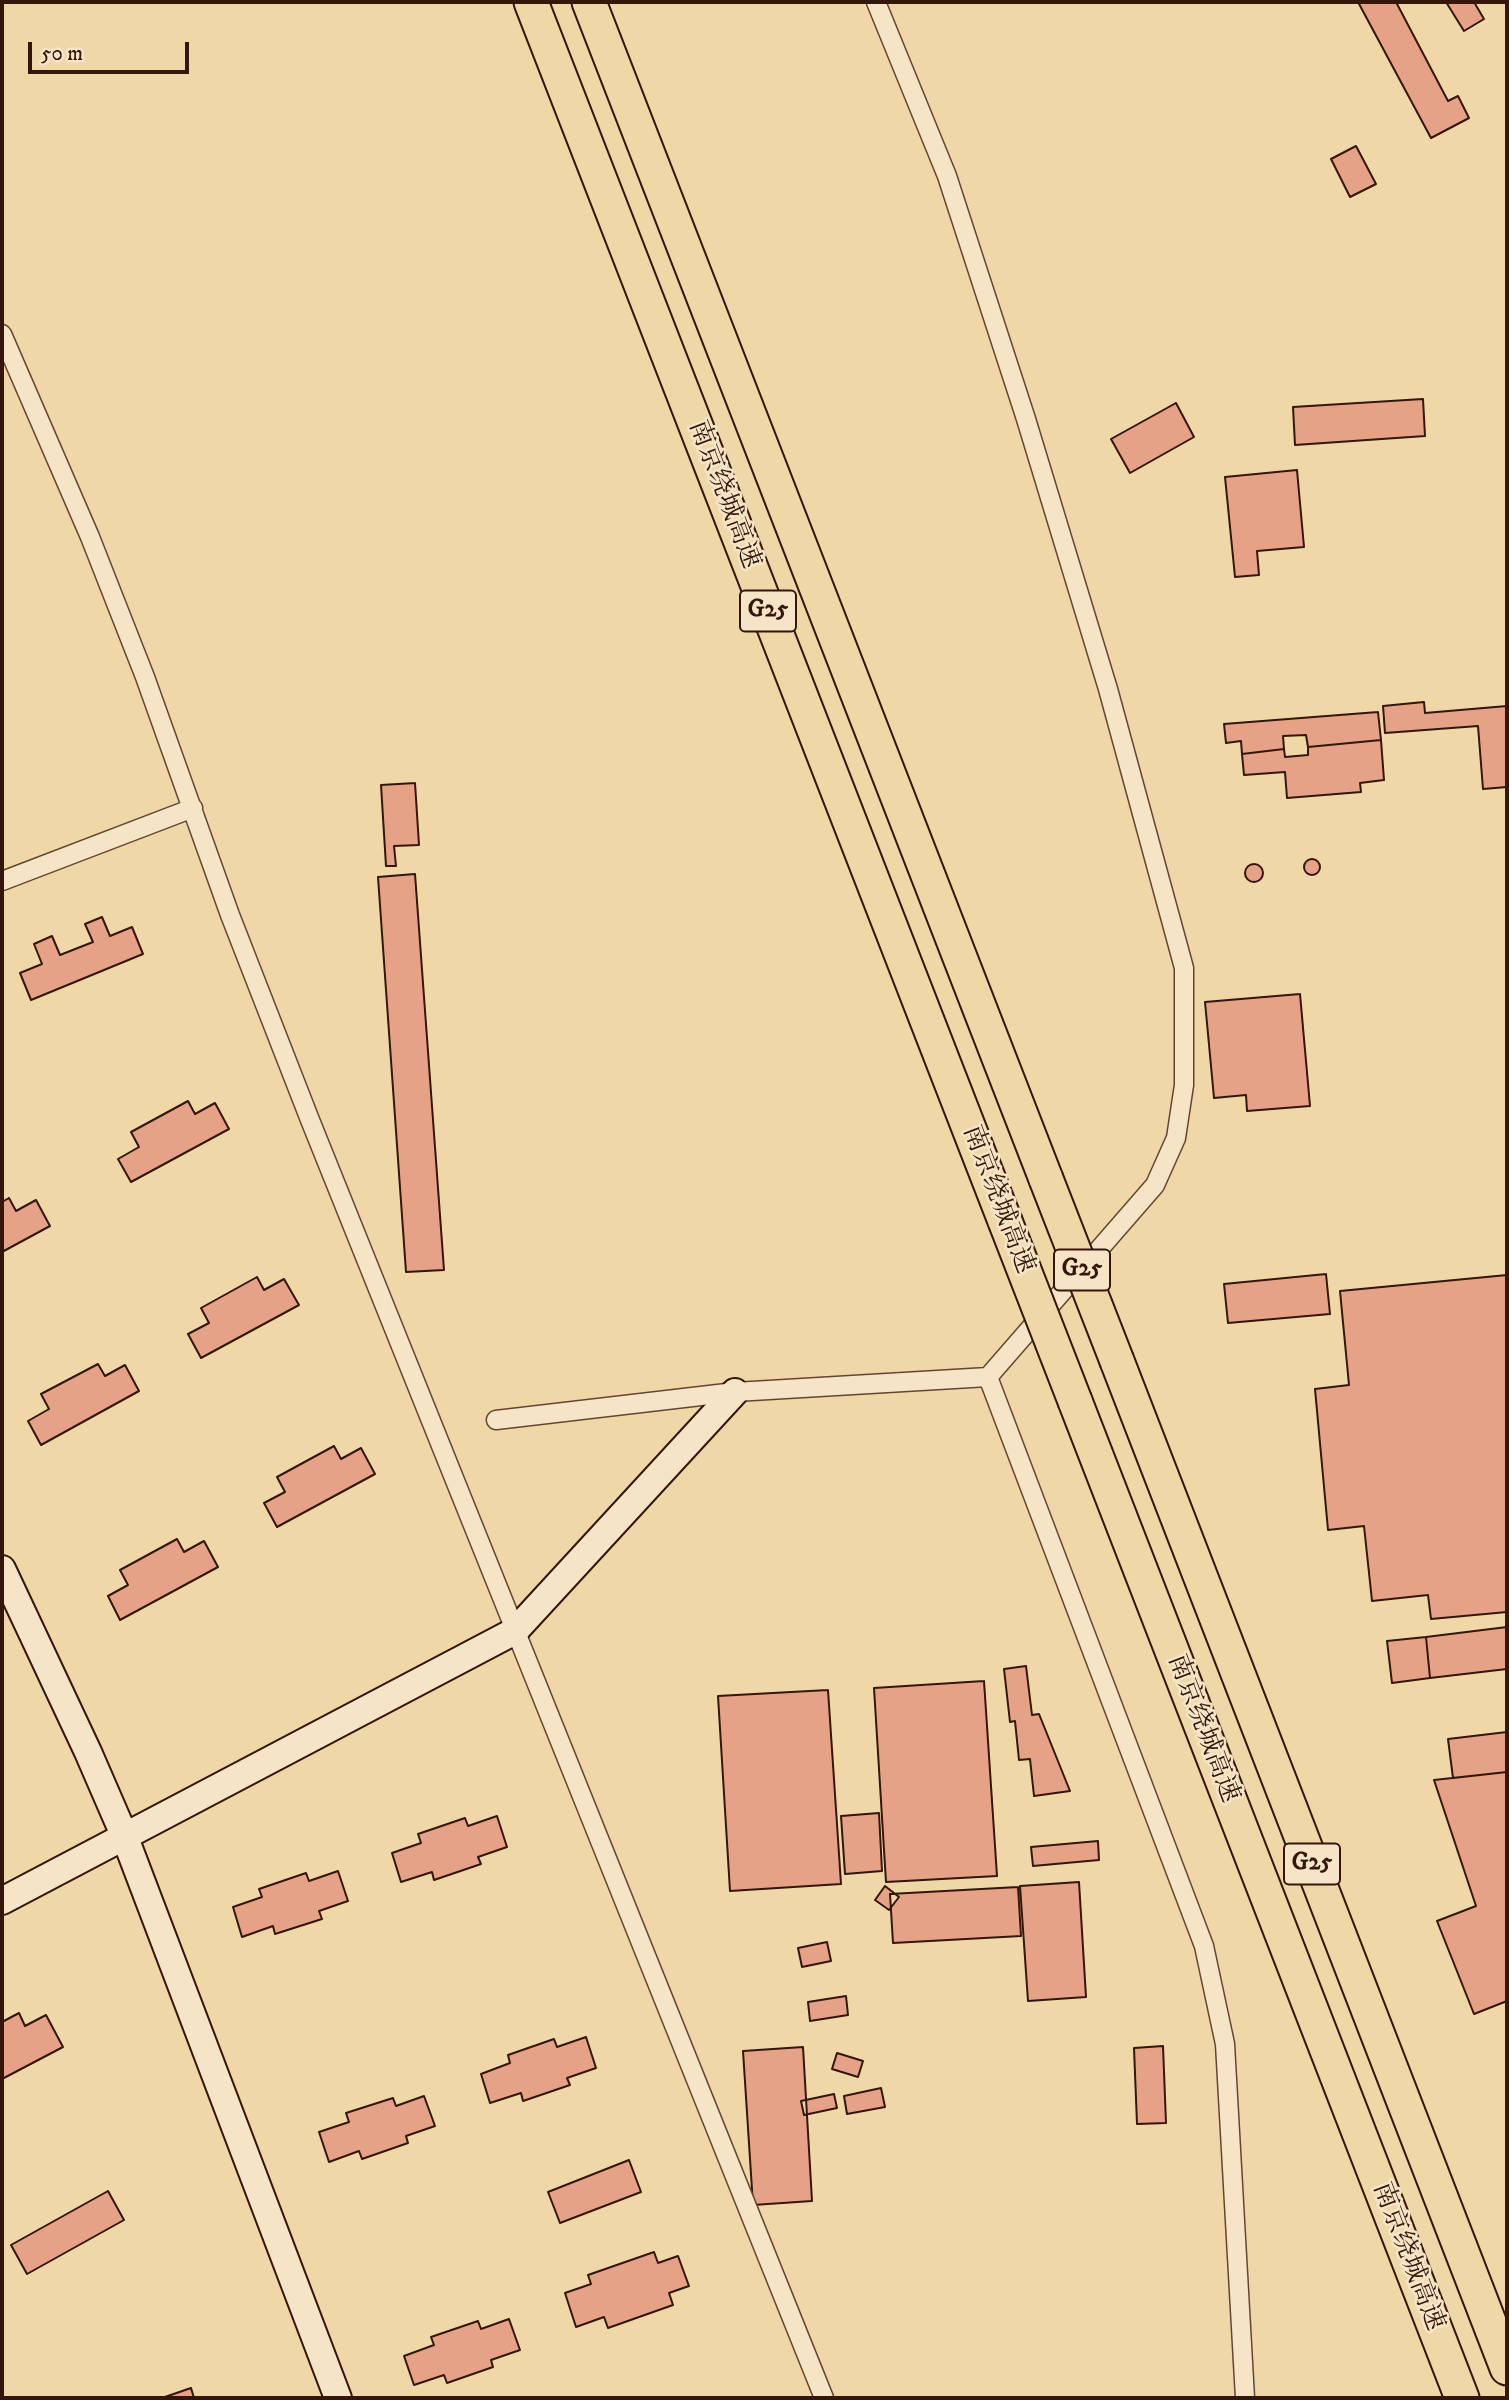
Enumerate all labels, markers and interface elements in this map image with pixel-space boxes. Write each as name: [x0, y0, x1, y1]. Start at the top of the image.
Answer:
scale bar: [32, 28, 192, 72]
text: 50 m: [41, 41, 83, 67]
street label: 南京绕城高速: [680, 417, 766, 573]
road number: G25: [740, 590, 796, 632]
street label: 南京绕城高速: [954, 1122, 1040, 1278]
road number: G25: [1054, 1250, 1110, 1290]
street label: 南京绕城高速: [1159, 1651, 1245, 1807]
road number: G25: [1284, 1843, 1340, 1884]
street label: 南京绕城高速: [1364, 2179, 1450, 2335]

